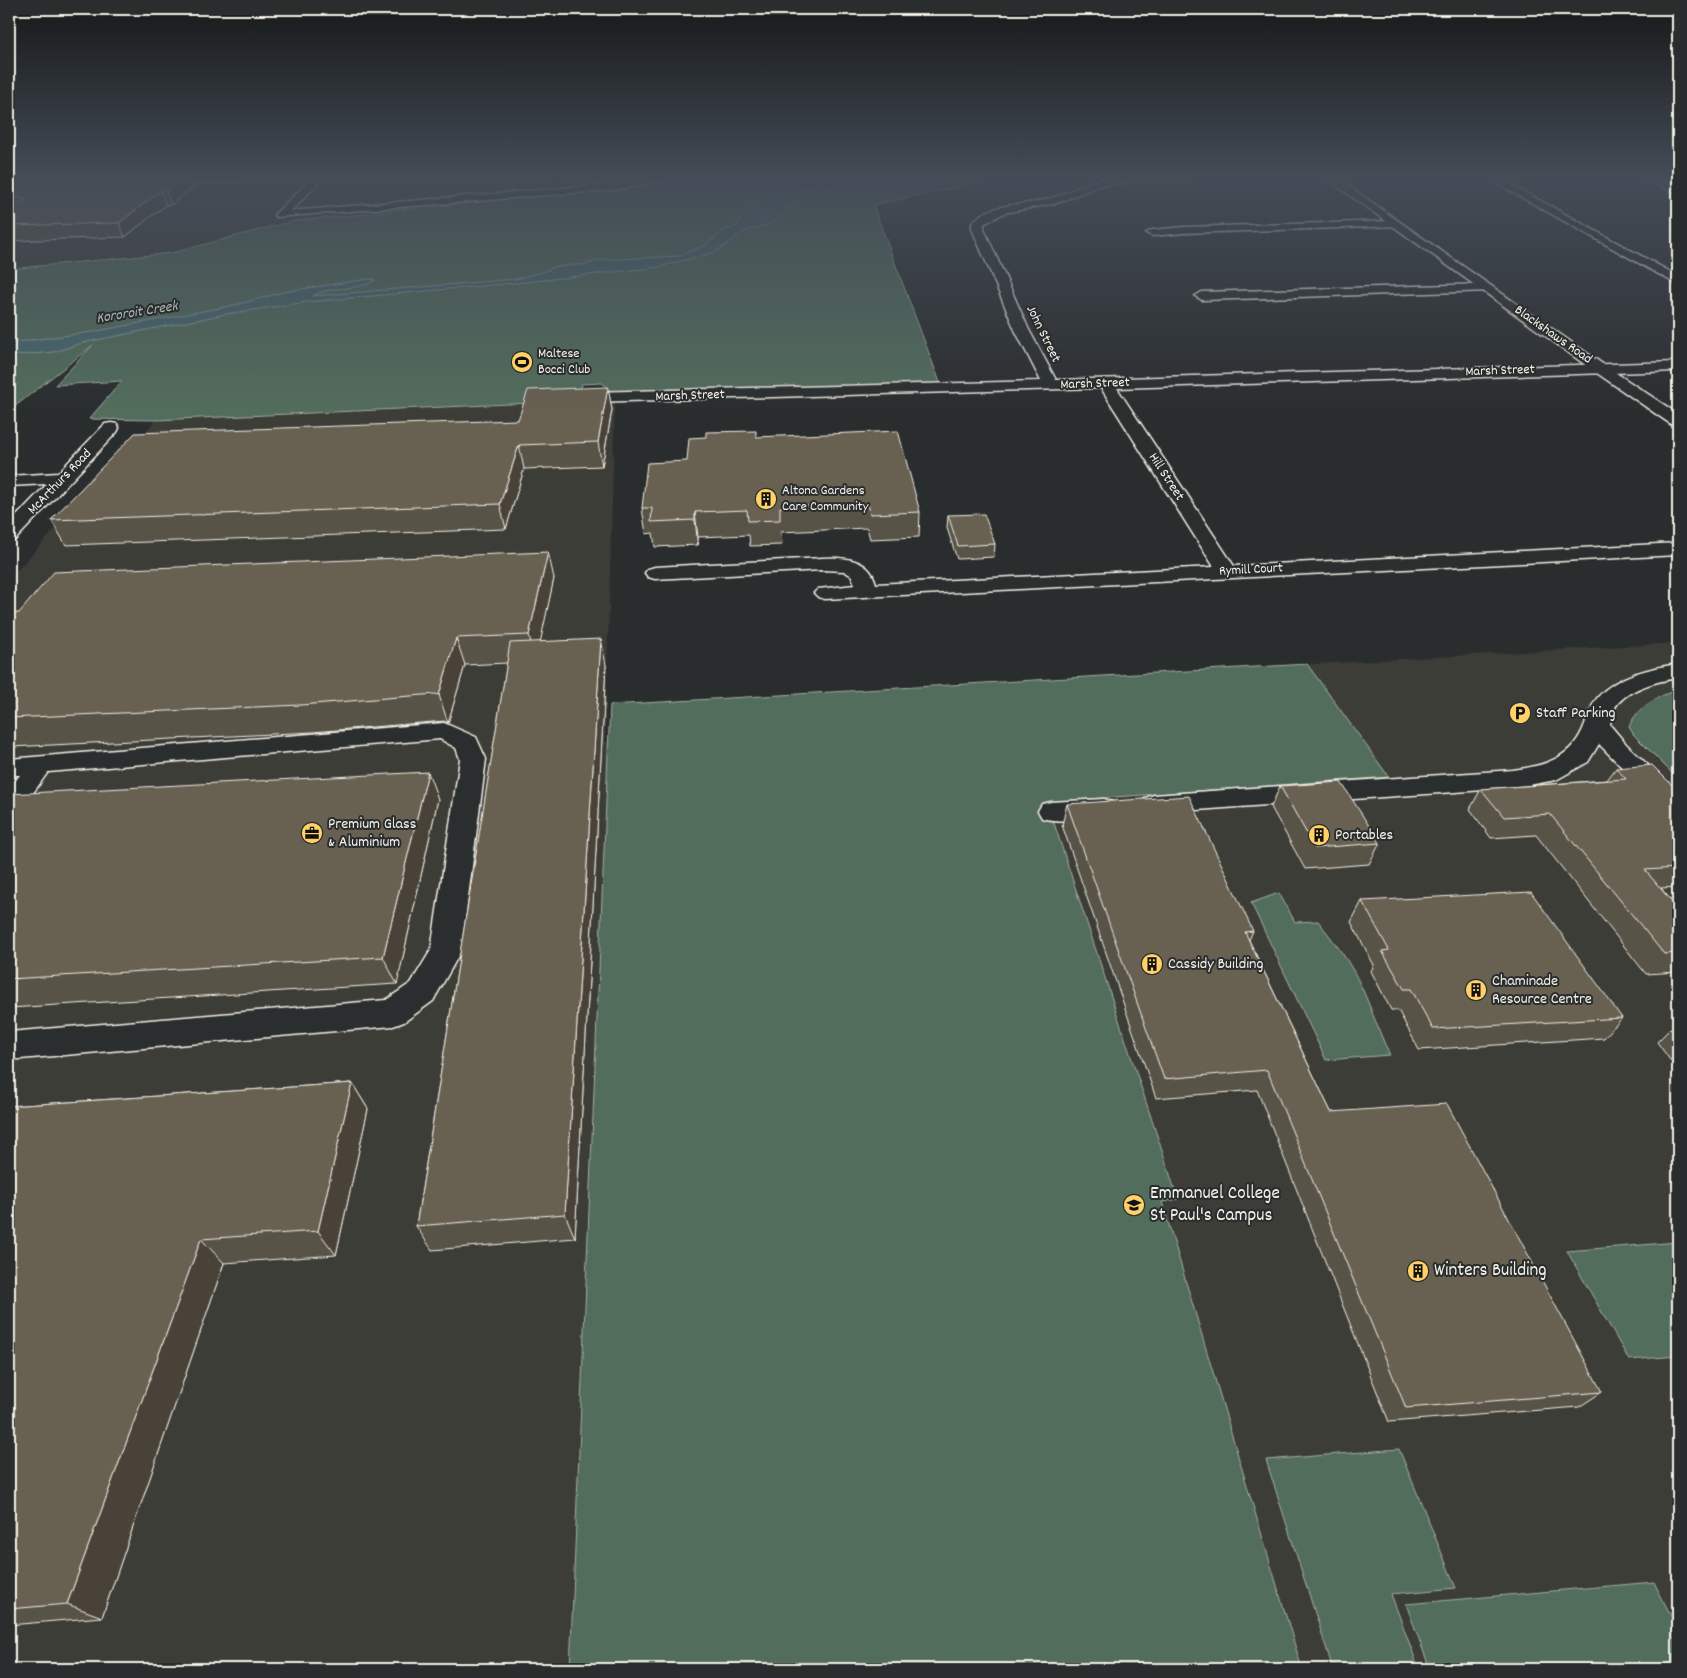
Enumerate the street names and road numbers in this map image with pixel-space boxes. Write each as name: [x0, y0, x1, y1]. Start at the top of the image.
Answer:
street label: Blackshaws Road: [1510, 301, 1596, 369]
street label: John Street: [1021, 302, 1065, 366]
street label: Marsh Street: [1465, 360, 1535, 382]
street label: Marsh Street: [1060, 373, 1130, 395]
street label: Marsh Street: [655, 385, 725, 407]
street label: McArthurs Road: [23, 445, 97, 519]
street label: Hill Street: [1143, 449, 1189, 505]
street label: Rymill Court: [1218, 558, 1284, 582]

